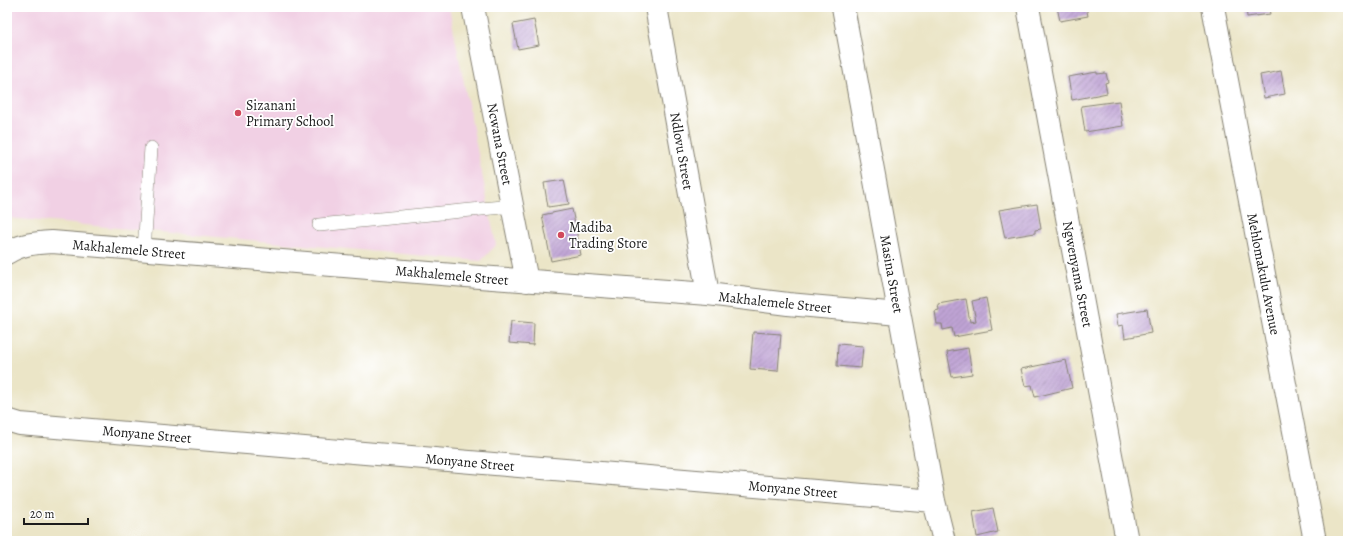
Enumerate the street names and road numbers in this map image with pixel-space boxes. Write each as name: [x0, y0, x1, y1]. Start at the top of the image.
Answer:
street label: Ncwana Street: [482, 101, 517, 187]
street label: Ndlovu Street: [665, 111, 698, 192]
street label: Mehlomakulu Avenue: [1242, 211, 1285, 337]
street label: Ngwenyama Street: [1058, 219, 1097, 329]
street label: Masina Street: [875, 233, 908, 315]
street label: Makhalemele Street: [71, 235, 187, 264]
street label: Makhalemele Street: [394, 261, 510, 290]
street label: Makhalemele Street: [717, 287, 833, 318]
street label: Monyane Street: [101, 421, 193, 448]
street label: Monyane Street: [424, 449, 516, 476]
street label: Monyane Street: [747, 476, 839, 503]

